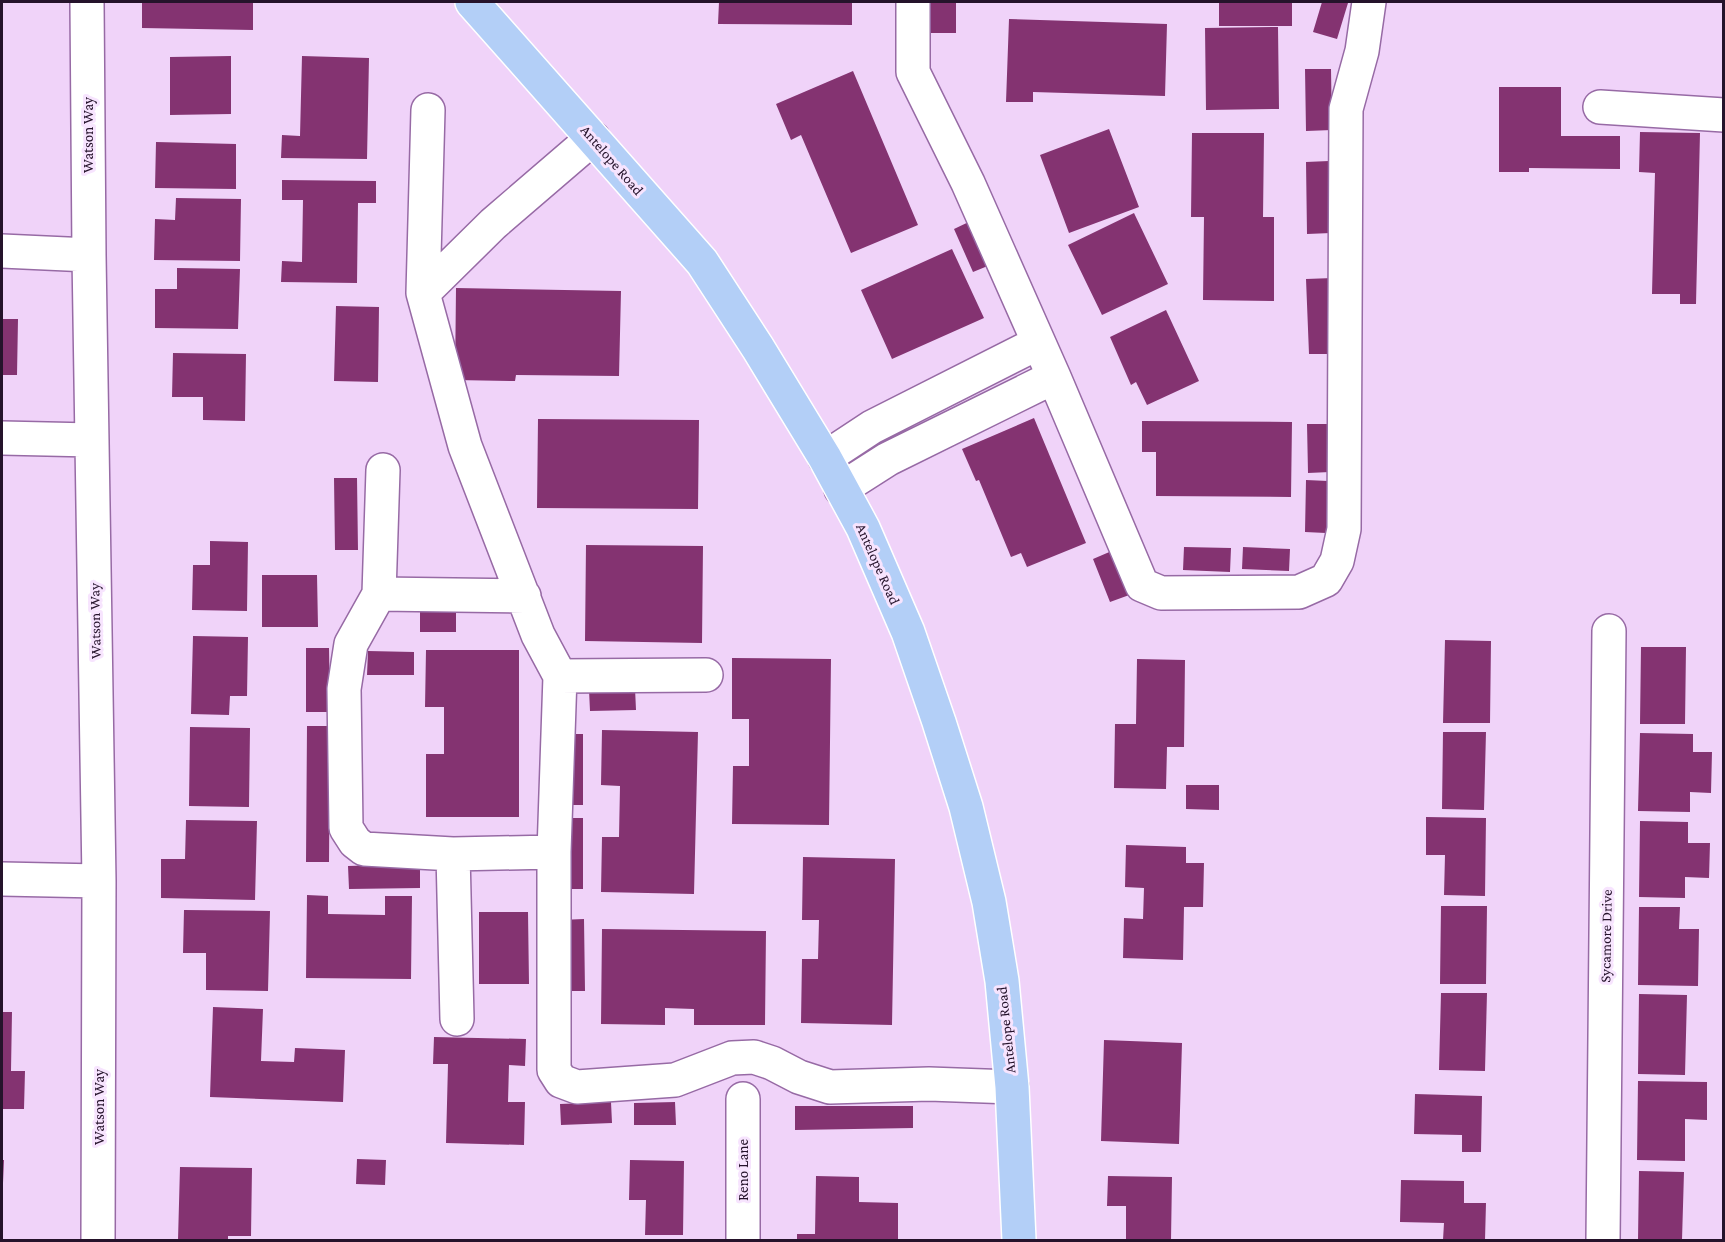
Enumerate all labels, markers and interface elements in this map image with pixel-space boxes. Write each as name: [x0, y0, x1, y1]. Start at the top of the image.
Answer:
street label: Watson Way: [80, 97, 97, 173]
street label: Antelope Road: [577, 122, 647, 199]
street label: Antelope Road: [852, 521, 903, 608]
street label: Watson Way: [86, 583, 105, 659]
street label: Sycamore Drive: [1597, 889, 1616, 983]
street label: Antelope Road: [993, 986, 1020, 1074]
street label: Watson Way: [91, 1069, 108, 1145]
street label: Reno Lane: [735, 1139, 751, 1201]

